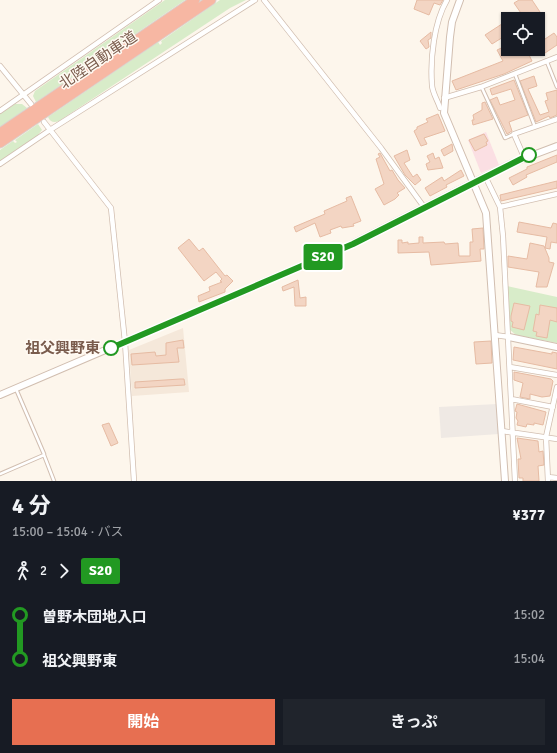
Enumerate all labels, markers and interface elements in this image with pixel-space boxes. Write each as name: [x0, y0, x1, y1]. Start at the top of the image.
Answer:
map controls: [501, 12, 545, 56]
button: locate: [501, 12, 545, 56]
street label: 北陸自動車道: [56, 27, 140, 93]
unlabelled marker: [521, 147, 537, 163]
line badge: S20: [300, 244, 346, 270]
text: S20: [312, 248, 334, 265]
place label: 祖父興野東: [25, 339, 100, 357]
marker: 祖父興野東: [103, 340, 119, 356]
text: 4 分: [12, 492, 51, 519]
text: ¥377: [513, 506, 545, 524]
text: 15:00 – 15:04 · バス: [12, 524, 123, 540]
icon: walk: [12, 560, 34, 582]
icon: forward: [53, 560, 75, 582]
text: S20: [89, 562, 112, 579]
text: 2: [40, 563, 47, 579]
text: 15:02: [513, 607, 545, 623]
text: 曽野木団地入口: [42, 608, 147, 626]
text: 15:04: [513, 651, 545, 667]
text: 祖父興野東: [42, 652, 117, 670]
button: 開始: [12, 699, 275, 745]
button: きっぷ: [283, 699, 545, 745]

